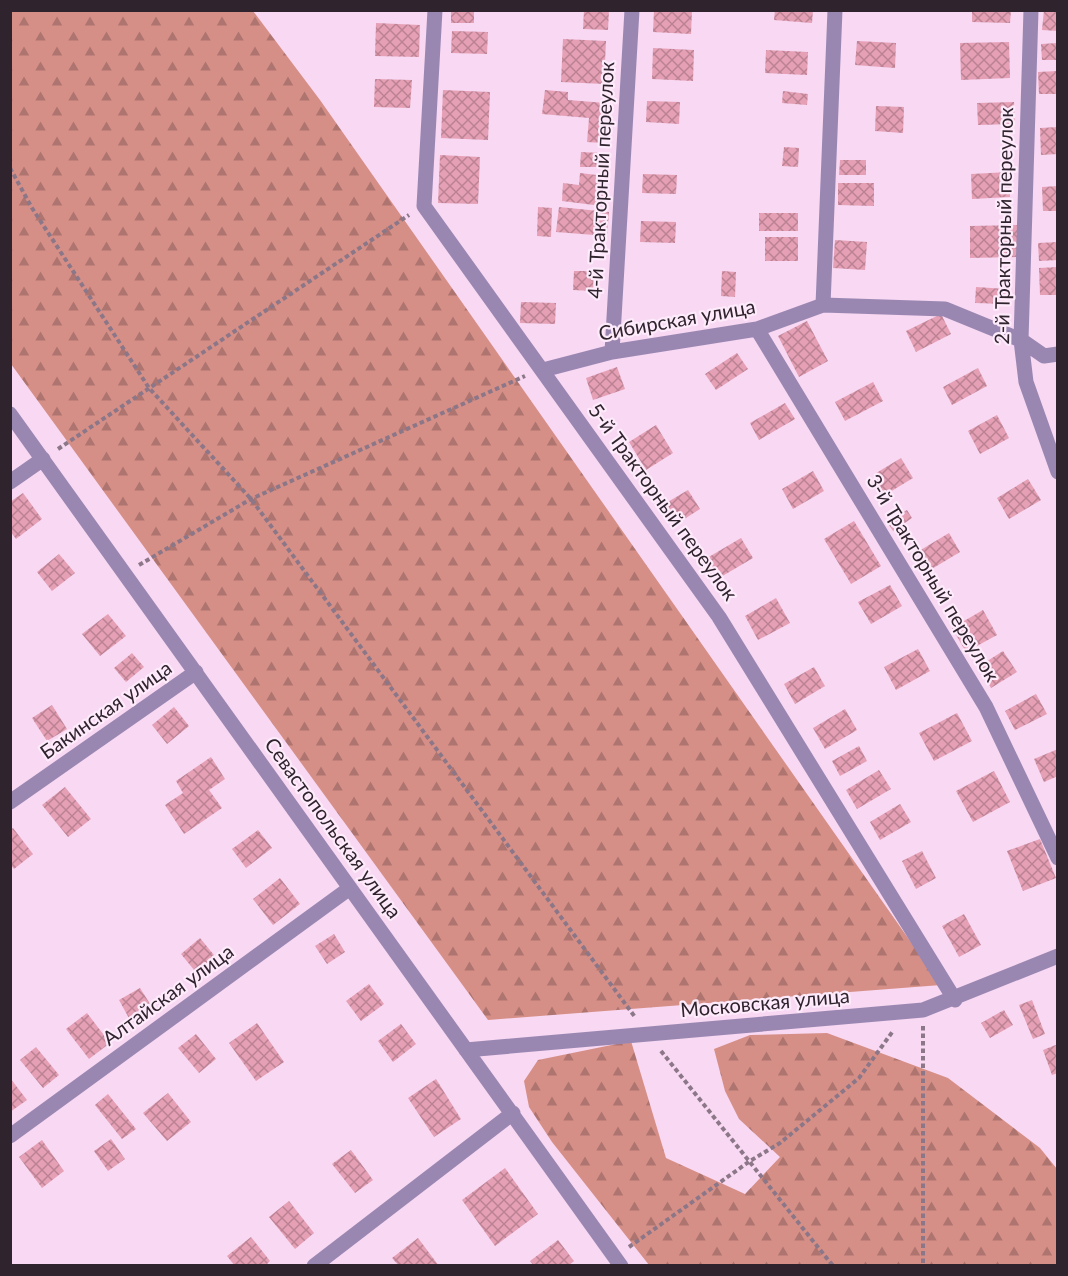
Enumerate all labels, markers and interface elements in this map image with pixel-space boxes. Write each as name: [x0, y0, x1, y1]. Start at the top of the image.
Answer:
street label: 4-й Тракторный переулок: [582, 60, 618, 299]
street label: 2-й Тракторный переулок: [989, 106, 1017, 345]
street label: Сибирская улица: [597, 293, 757, 345]
street label: 5-й Тракторный переулок: [584, 398, 744, 605]
street label: 3-й Тракторный переулок: [862, 470, 1006, 686]
street label: Бакинская улица: [35, 655, 176, 763]
street label: Севастопольская улица: [260, 732, 407, 922]
street label: Алтайская улица: [97, 939, 238, 1050]
street label: Московская улица: [679, 983, 851, 1021]

